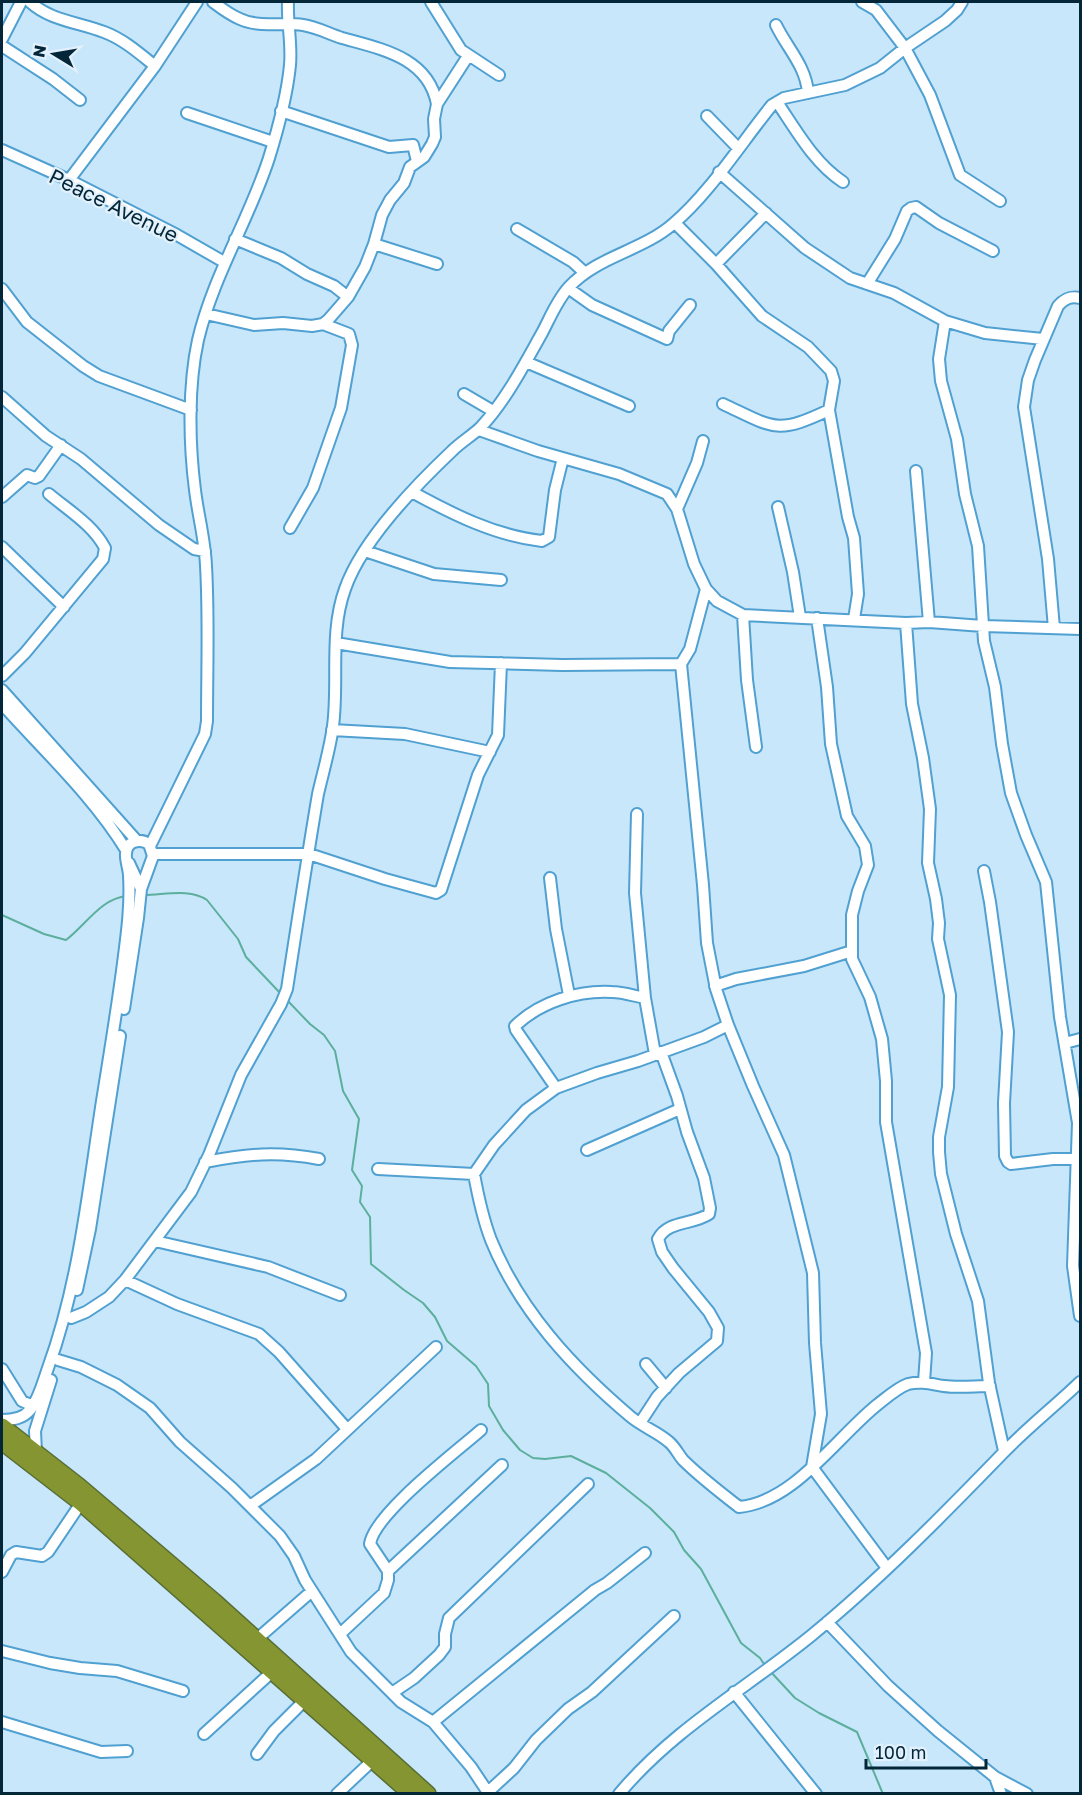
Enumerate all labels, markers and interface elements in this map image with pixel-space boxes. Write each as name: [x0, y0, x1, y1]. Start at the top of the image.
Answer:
north arrow: [24, 24, 84, 84]
text: N: [28, 43, 50, 59]
street label: Peace Avenue: [45, 162, 183, 248]
scale bar: [866, 1732, 986, 1770]
text: 100 m: [875, 1741, 926, 1763]

